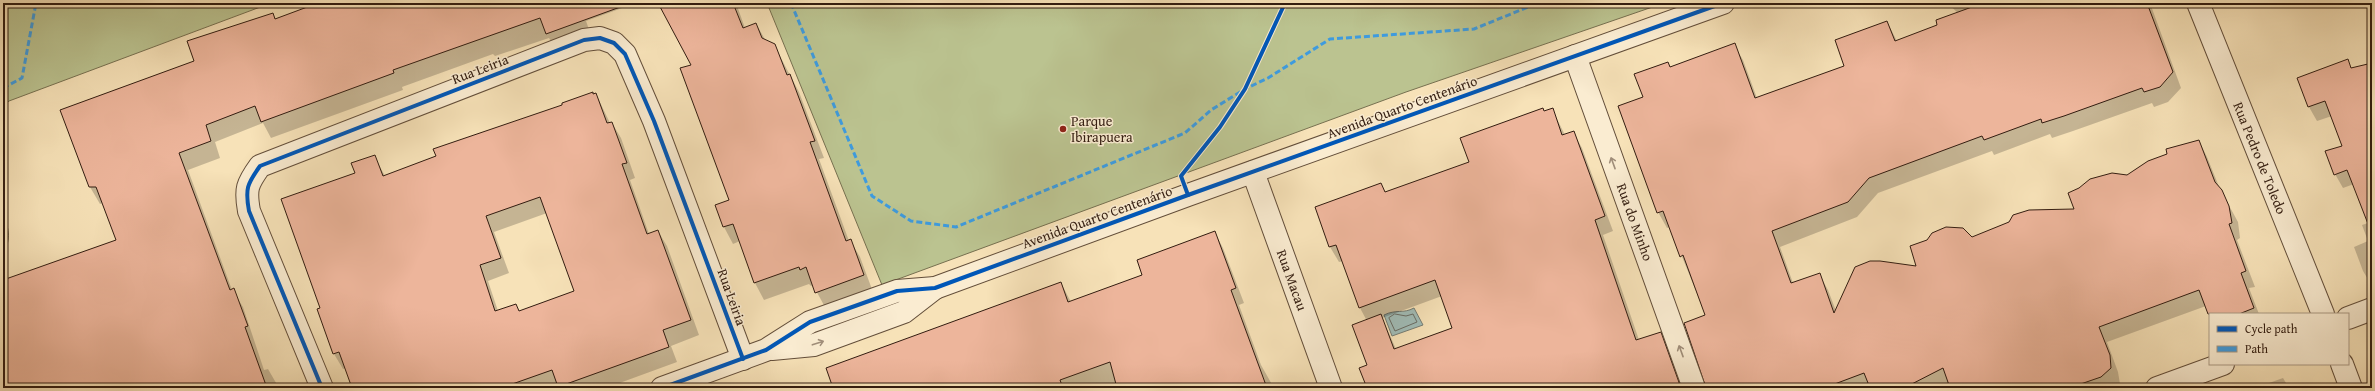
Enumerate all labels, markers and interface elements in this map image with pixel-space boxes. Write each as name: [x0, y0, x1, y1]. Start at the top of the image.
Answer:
street label: Rua Leiria: [449, 49, 511, 89]
street label: Avenida Quarto Centenário: [1324, 71, 1480, 143]
street label: Rua Pedro de Toledo: [2228, 99, 2292, 217]
place label: Parque Ibirapuera: [1071, 111, 1133, 147]
marker: Parque Ibirapuera: [1058, 124, 1068, 134]
one-way arrow: [1609, 157, 1617, 169]
street label: Rua do Minho: [1612, 180, 1658, 264]
street label: Avenida Quarto Centenário: [1019, 181, 1175, 253]
street label: Rua Macau: [1272, 247, 1312, 314]
street label: Rua Leiria: [713, 266, 752, 328]
legend: [2209, 313, 2349, 365]
text: Cycle path: [2245, 320, 2298, 337]
one-way arrow: [812, 339, 825, 346]
text: Path: [2245, 340, 2268, 357]
one-way arrow: [1677, 345, 1684, 358]

